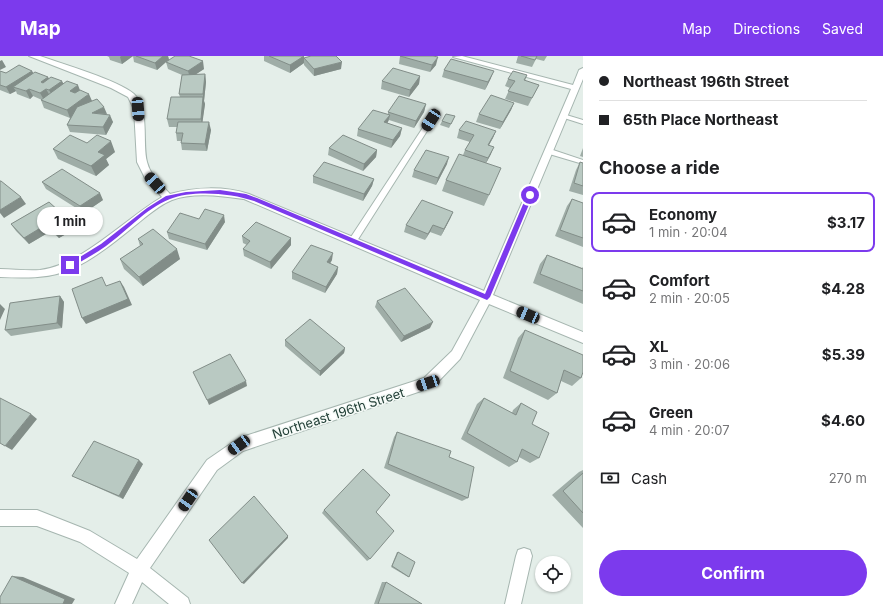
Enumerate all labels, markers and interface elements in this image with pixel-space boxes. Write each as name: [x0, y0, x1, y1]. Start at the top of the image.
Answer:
text: Map: [20, 17, 61, 40]
text: Map: [682, 20, 711, 37]
text: Directions: [733, 20, 800, 37]
text: Saved: [822, 20, 863, 37]
text: Northeast 196th Street: [623, 72, 789, 91]
car: [131, 97, 145, 121]
car: [419, 107, 443, 133]
text: 65th Place Northeast: [623, 110, 778, 129]
text: Choose a ride: [599, 157, 720, 178]
car: [143, 170, 167, 196]
route start: [521, 186, 539, 204]
icon: car: [601, 204, 637, 240]
text: Economy: [649, 205, 717, 224]
callout: 1 min: [37, 207, 103, 235]
text: 1 min: [54, 213, 86, 229]
text: $3.17: [827, 213, 865, 232]
text: 1 min · 20:04: [649, 224, 728, 240]
route end: [61, 256, 79, 274]
icon: car: [601, 270, 637, 306]
text: Comfort: [649, 271, 710, 290]
text: $4.28: [821, 279, 865, 298]
text: 2 min · 20:05: [649, 290, 730, 306]
car: [515, 305, 541, 325]
icon: car: [601, 336, 637, 372]
text: XL: [649, 337, 669, 356]
text: $5.39: [822, 345, 865, 364]
text: 3 min · 20:06: [649, 356, 730, 372]
car: [415, 374, 441, 392]
street label: Northeast 196th Street: [270, 384, 406, 442]
icon: car: [601, 402, 637, 438]
text: Green: [649, 403, 693, 422]
text: $4.60: [821, 411, 865, 430]
text: 4 min · 20:07: [649, 422, 730, 438]
car: [226, 433, 252, 457]
icon: cash: [599, 467, 621, 489]
text: Cash: [631, 469, 667, 488]
text: 270 m: [829, 470, 867, 486]
car: [176, 487, 200, 513]
button: Confirm: [599, 550, 867, 596]
map controls: [535, 556, 571, 592]
button: locate: [535, 556, 571, 592]

